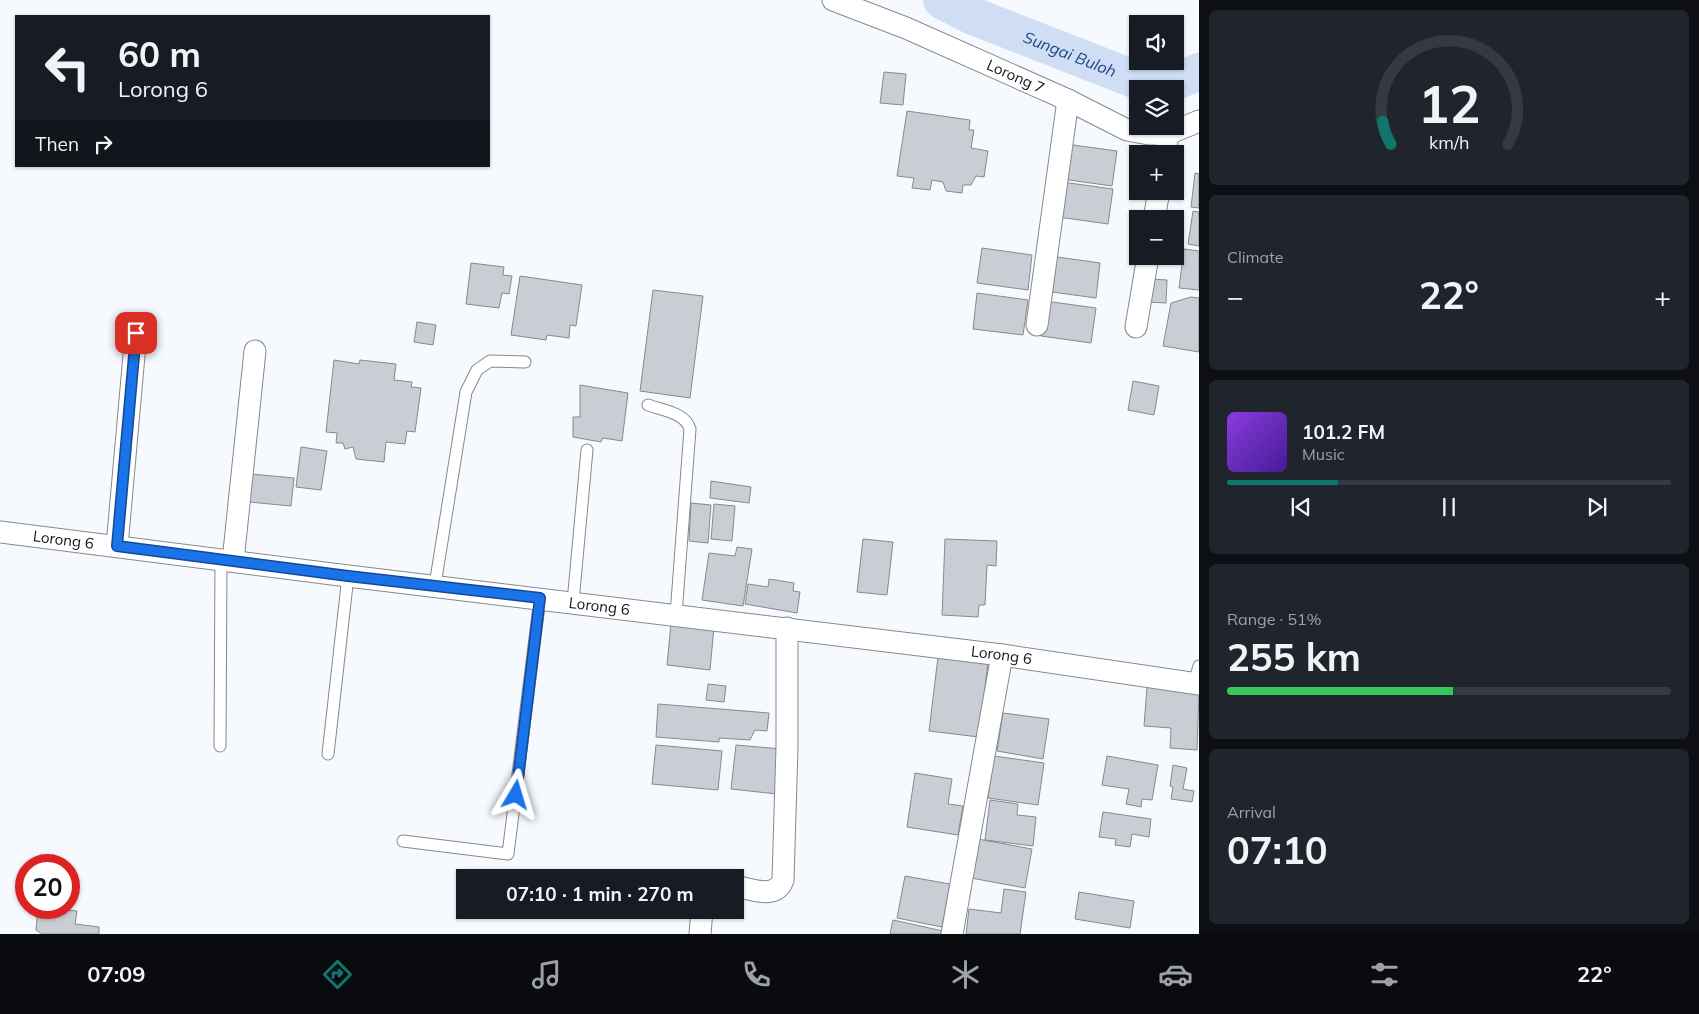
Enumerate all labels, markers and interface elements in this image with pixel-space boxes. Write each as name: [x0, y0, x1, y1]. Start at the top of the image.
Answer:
map controls: [1129, 15, 1184, 265]
button: sound: [1129, 15, 1184, 70]
water label: Sungai Buloh: [1021, 27, 1119, 81]
text: 60 m: [118, 32, 201, 76]
icon: left: [35, 35, 100, 100]
street label: Lorong 7: [984, 55, 1048, 97]
text: 12: [1418, 71, 1480, 136]
text: Lorong 6: [118, 75, 208, 103]
button: layers: [1129, 80, 1184, 135]
icon: right: [89, 130, 117, 158]
text: km/h: [1429, 131, 1469, 153]
text: Then: [35, 132, 79, 156]
button: +: [1129, 145, 1184, 200]
button: −: [1129, 210, 1184, 265]
text: Climate: [1227, 247, 1283, 267]
text: 22°: [1419, 271, 1479, 319]
text: −: [1227, 279, 1244, 314]
text: +: [1654, 279, 1671, 314]
pin: [115, 312, 157, 354]
icon: arrive: [122, 319, 150, 347]
text: 101.2 FM: [1302, 420, 1385, 444]
text: Music: [1302, 444, 1345, 464]
icon: previous: [1287, 493, 1315, 521]
icon: pause: [1435, 493, 1463, 521]
icon: next: [1583, 493, 1611, 521]
street label: Lorong 6: [32, 526, 95, 553]
street label: Lorong 6: [568, 593, 631, 619]
text: Range · 51%: [1227, 609, 1322, 629]
text: 255 km: [1227, 633, 1361, 681]
street label: Lorong 6: [970, 641, 1033, 668]
position arrow: [489, 768, 541, 820]
text: Arrival: [1227, 802, 1276, 822]
text: 07:10: [1227, 826, 1328, 874]
speed limit sign: 20: [15, 854, 80, 919]
text: 07:10 · 1 min · 270 m: [506, 882, 694, 906]
icon: directions: [320, 957, 355, 992]
icon: music: [529, 957, 564, 992]
icon: phone: [739, 957, 774, 992]
icon: climate: [948, 957, 983, 992]
icon: car: [1158, 957, 1193, 992]
icon: filters: [1367, 957, 1402, 992]
text: 07:09: [87, 960, 146, 988]
text: 22°: [1577, 960, 1612, 988]

